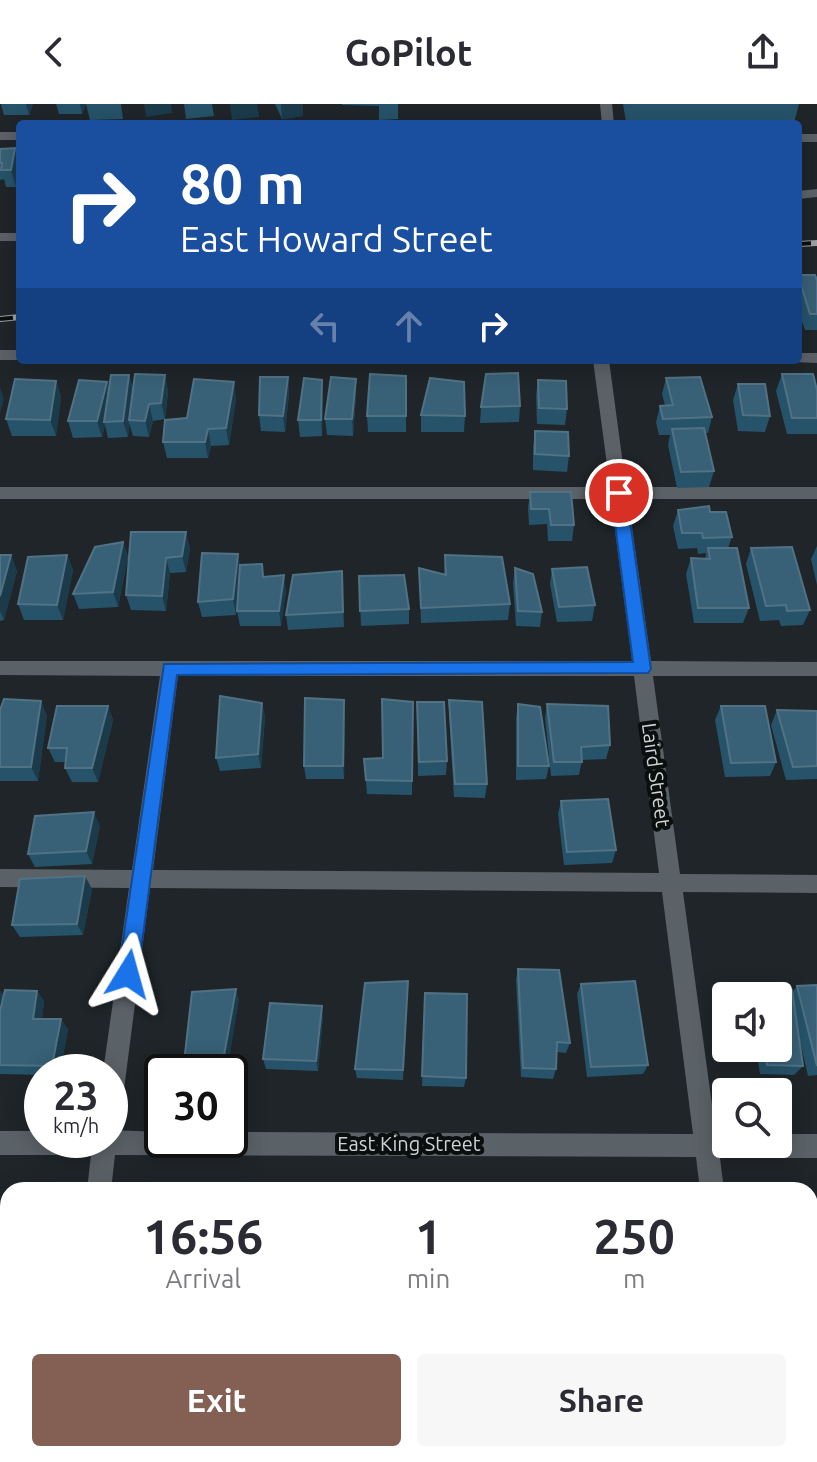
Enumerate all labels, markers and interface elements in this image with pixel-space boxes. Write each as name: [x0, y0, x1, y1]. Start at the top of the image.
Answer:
icon: back: [32, 30, 76, 74]
icon: share: [741, 30, 785, 74]
text: GoPilot: [345, 32, 472, 73]
icon: right: [48, 152, 152, 256]
text: 80 m: [180, 152, 305, 215]
text: East Howard Street: [180, 218, 493, 259]
icon: left: [303, 304, 347, 348]
icon: ahead: [387, 304, 431, 348]
icon: right: [471, 304, 515, 348]
pin: [585, 459, 653, 527]
icon: arrive: [597, 471, 641, 515]
street label: Laird Street: [638, 721, 675, 829]
position arrow: [86, 932, 170, 1016]
map controls: [712, 982, 792, 1158]
button: sound: [712, 982, 792, 1062]
speed limit sign: 30: [144, 1054, 248, 1158]
text: 23: [53, 1073, 99, 1118]
button: search: [712, 1078, 792, 1158]
text: km/h: [53, 1114, 99, 1137]
street label: East King Street: [337, 1132, 481, 1155]
text: 16:56: [143, 1209, 263, 1263]
text: 1: [415, 1209, 442, 1263]
text: 250: [594, 1209, 675, 1263]
text: Arrival: [165, 1264, 241, 1293]
text: min: [407, 1264, 450, 1293]
text: m: [623, 1264, 645, 1293]
button: Exit: [32, 1354, 401, 1446]
button: Share: [417, 1354, 786, 1446]

